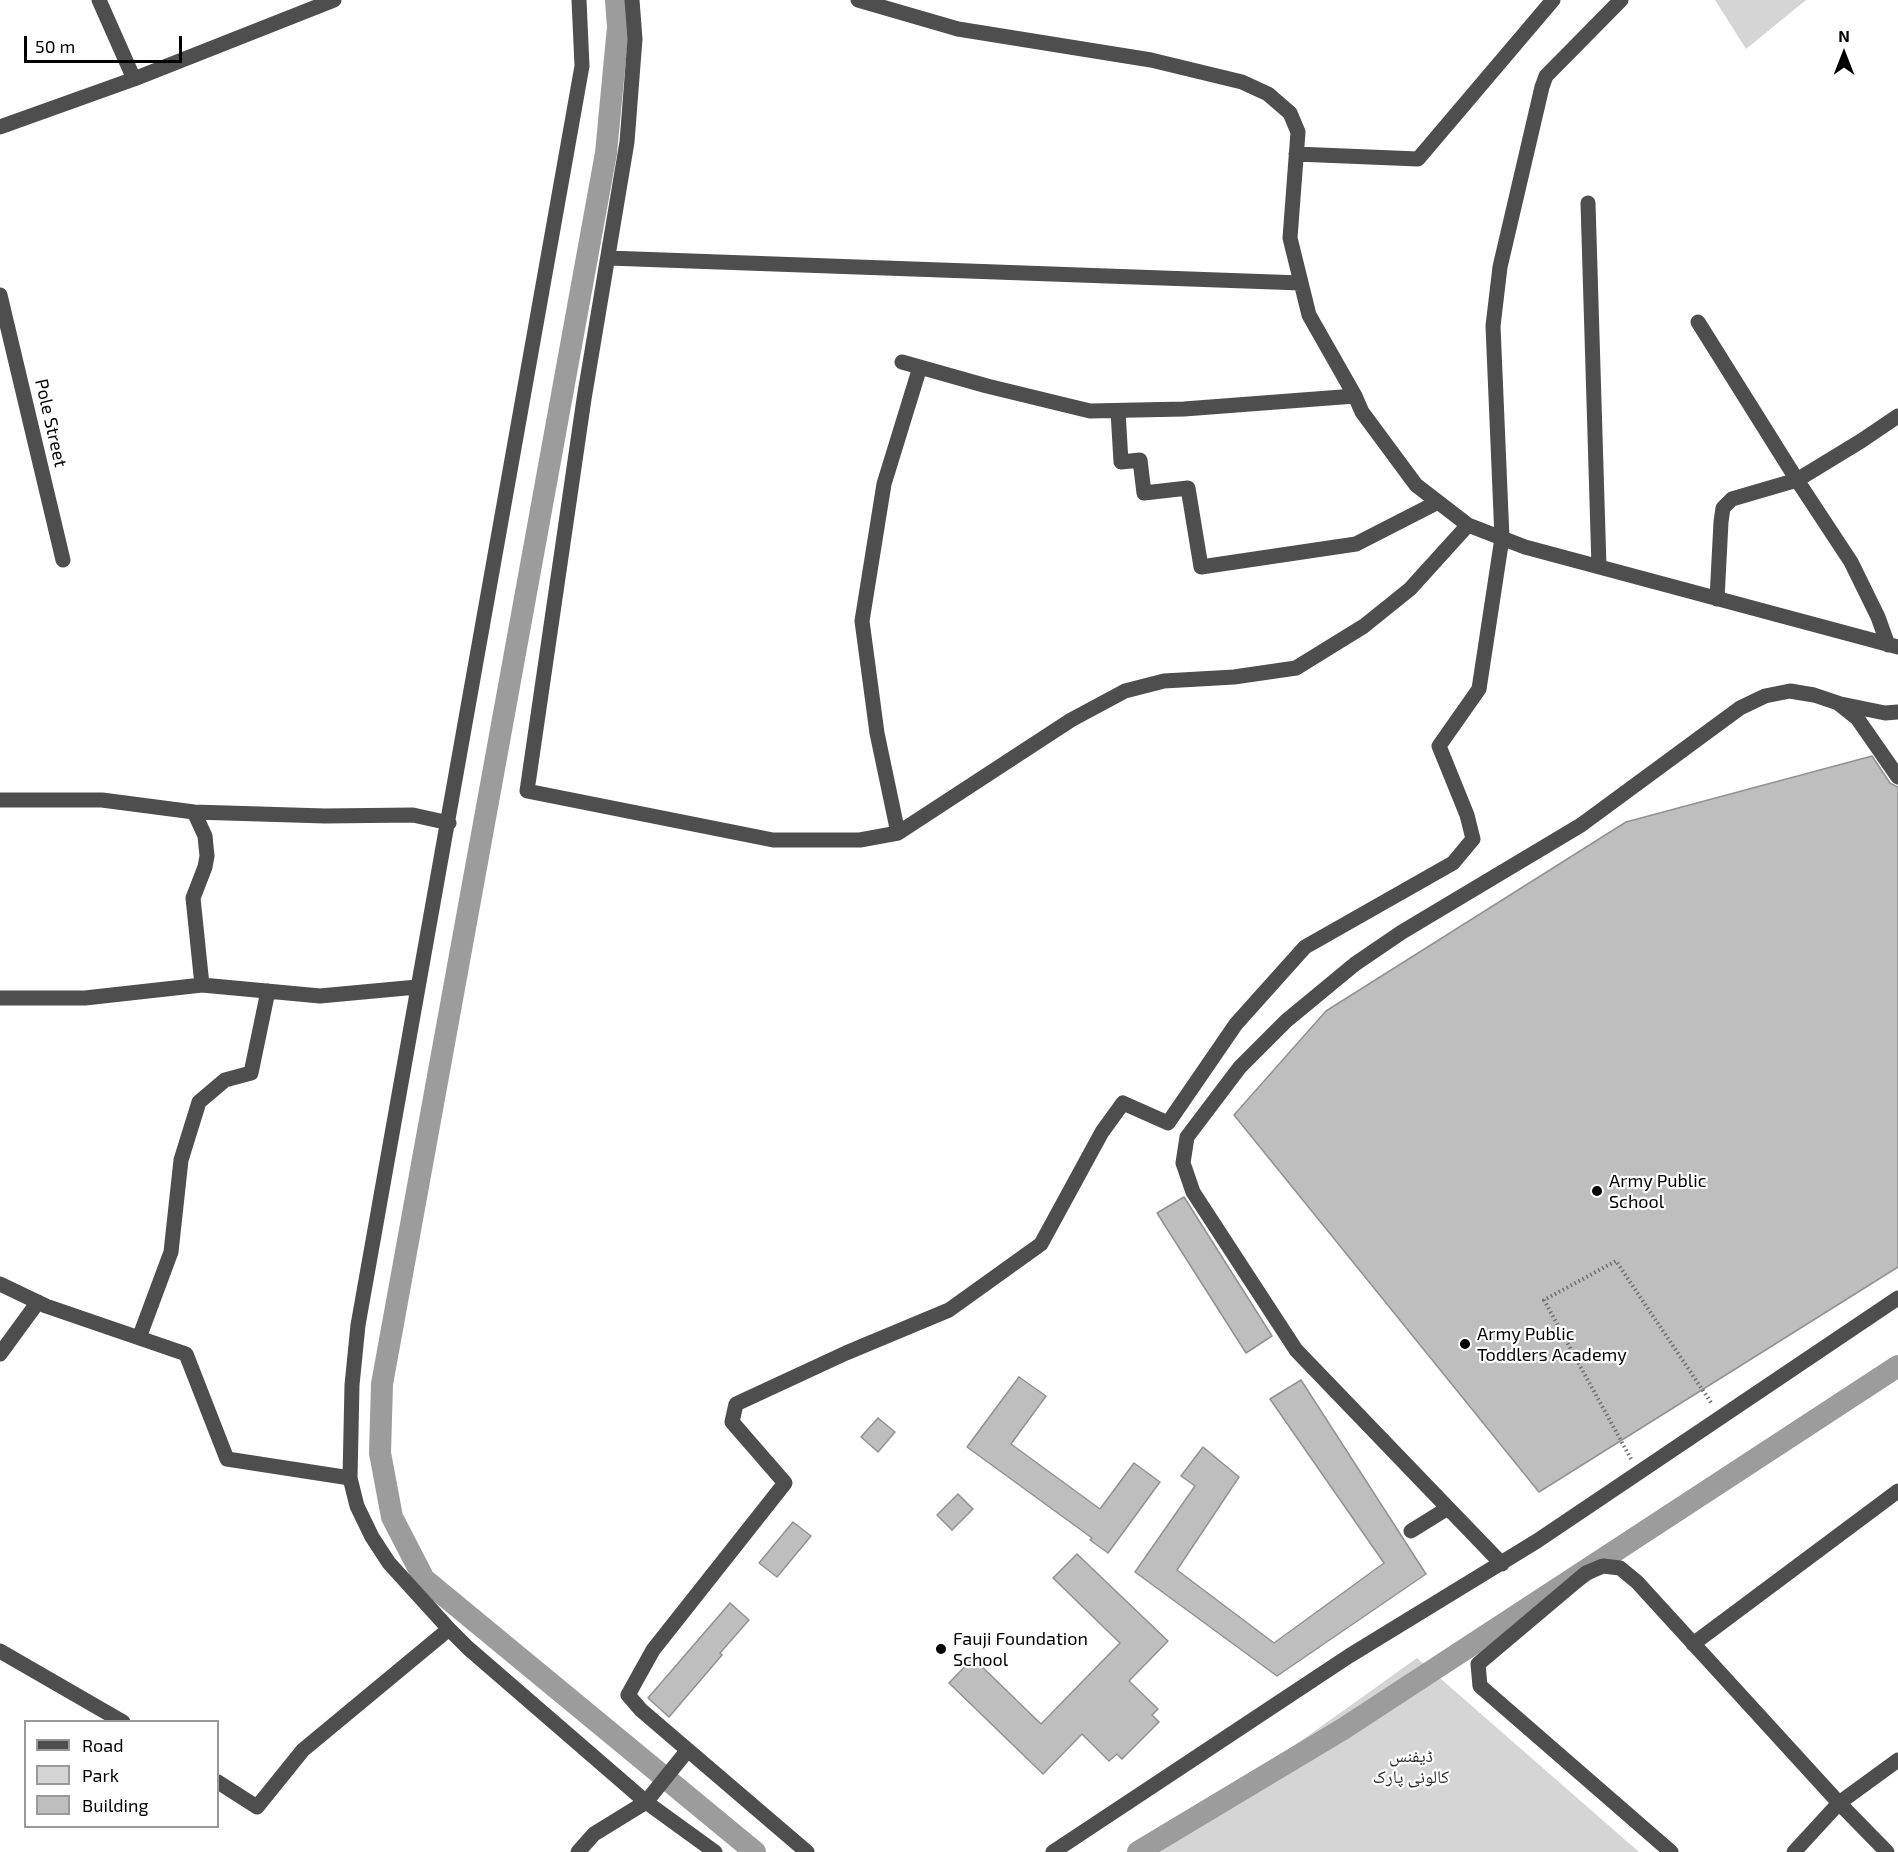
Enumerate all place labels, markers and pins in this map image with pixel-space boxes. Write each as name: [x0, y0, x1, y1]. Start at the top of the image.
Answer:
place label: Army Public School: [1609, 1170, 1706, 1212]
marker: Army Public School: [1590, 1184, 1604, 1198]
place label: Army Public Toddlers Academy: [1477, 1323, 1627, 1366]
marker: Army Public Toddlers Academy: [1458, 1337, 1472, 1351]
place label: Fauji Foundation School: [953, 1628, 1088, 1670]
marker: Fauji Foundation School: [934, 1642, 948, 1656]

